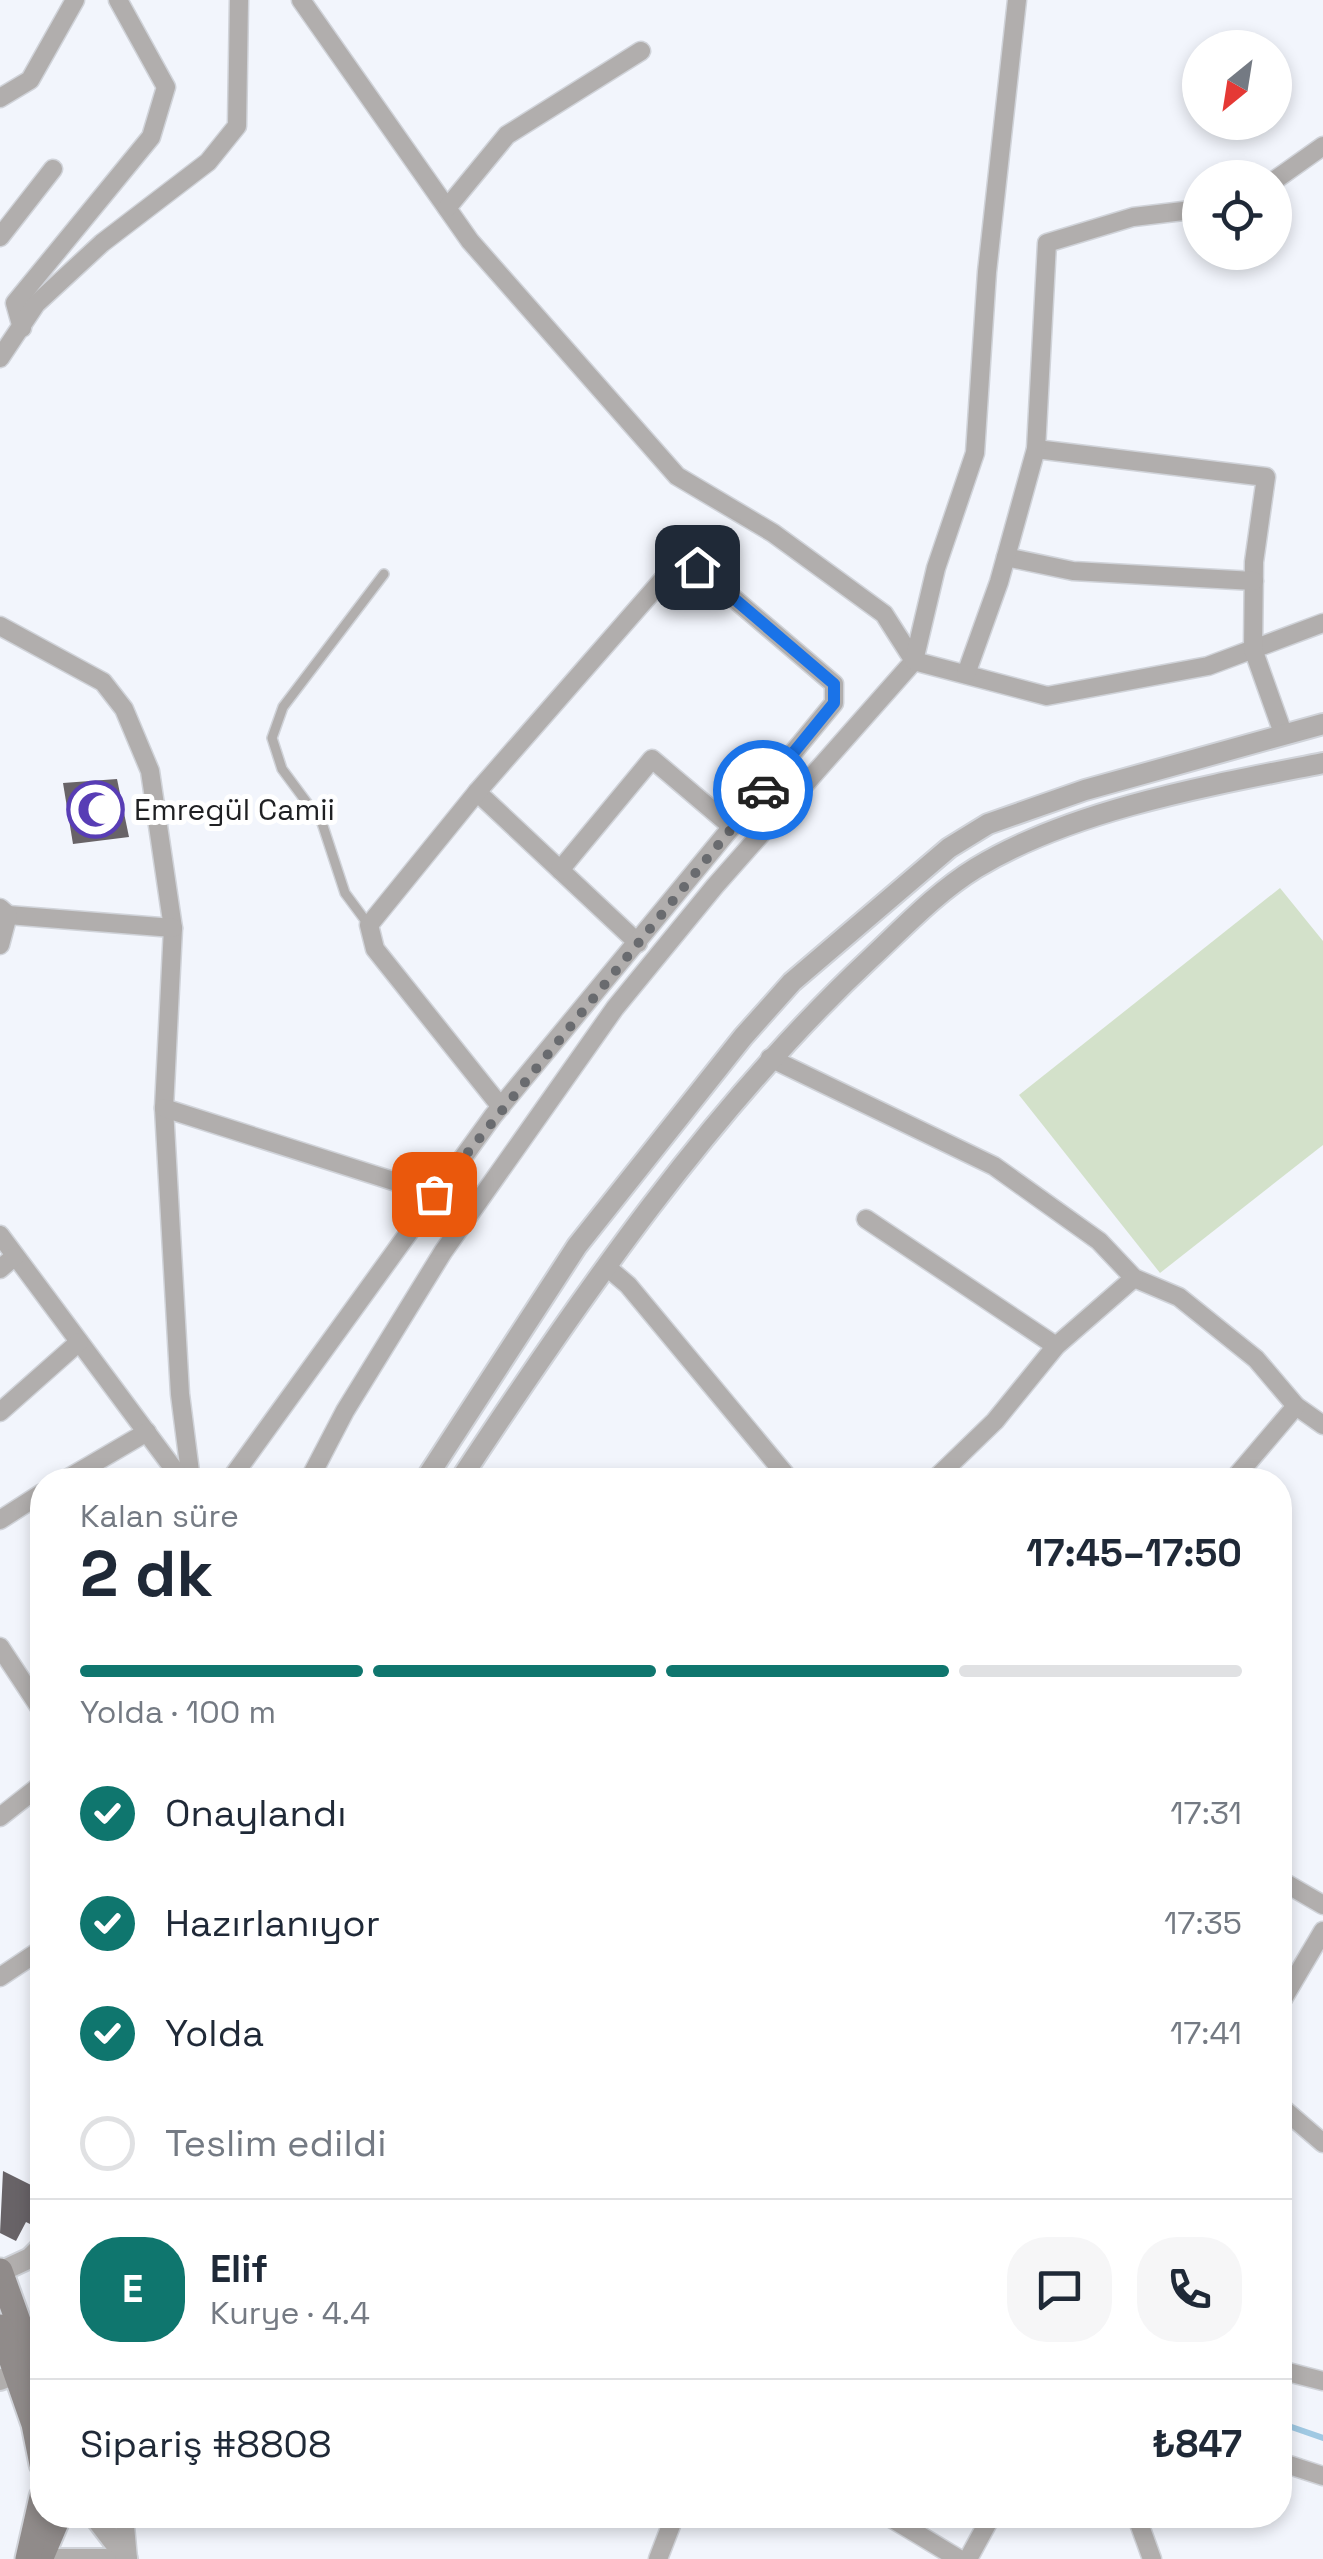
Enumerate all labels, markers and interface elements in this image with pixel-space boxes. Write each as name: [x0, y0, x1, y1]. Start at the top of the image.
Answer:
north arrow: [1182, 30, 1292, 140]
map controls: [1182, 30, 1292, 270]
button: locate: [1182, 160, 1292, 270]
pin: [655, 525, 740, 610]
icon: home: [670, 540, 725, 595]
courier: [713, 740, 813, 840]
icon: car: [736, 763, 791, 818]
mosque icon: Emregül Camii: [65, 780, 125, 840]
place label: Emregül Camii: [134, 790, 335, 829]
pin: [392, 1152, 477, 1237]
icon: bag: [407, 1167, 462, 1222]
text: Kalan süre: [80, 1496, 239, 1536]
text: 17:45–17:50: [1026, 1529, 1242, 1577]
text: 2 dk: [80, 1532, 213, 1615]
text: Yolda · 100 m: [80, 1692, 276, 1732]
icon: check: [80, 1786, 135, 1841]
text: Onaylandı: [165, 1789, 347, 1837]
text: 17:31: [1170, 1793, 1242, 1833]
icon: check: [80, 1896, 135, 1951]
text: Hazırlanıyor: [165, 1899, 380, 1947]
text: 17:35: [1164, 1903, 1242, 1943]
icon: check: [80, 2006, 135, 2061]
text: Yolda: [165, 2009, 264, 2057]
text: 17:41: [1170, 2013, 1242, 2053]
text: Teslim edildi: [165, 2119, 387, 2167]
button: chat: [1007, 2237, 1112, 2342]
button: phone: [1137, 2237, 1242, 2342]
text: Elif: [210, 2245, 268, 2293]
text: E: [122, 2265, 143, 2313]
text: Kurye · 4.4: [210, 2293, 370, 2333]
text: Sipariş #8808: [80, 2420, 332, 2468]
text: ₺847: [1152, 2420, 1242, 2468]

